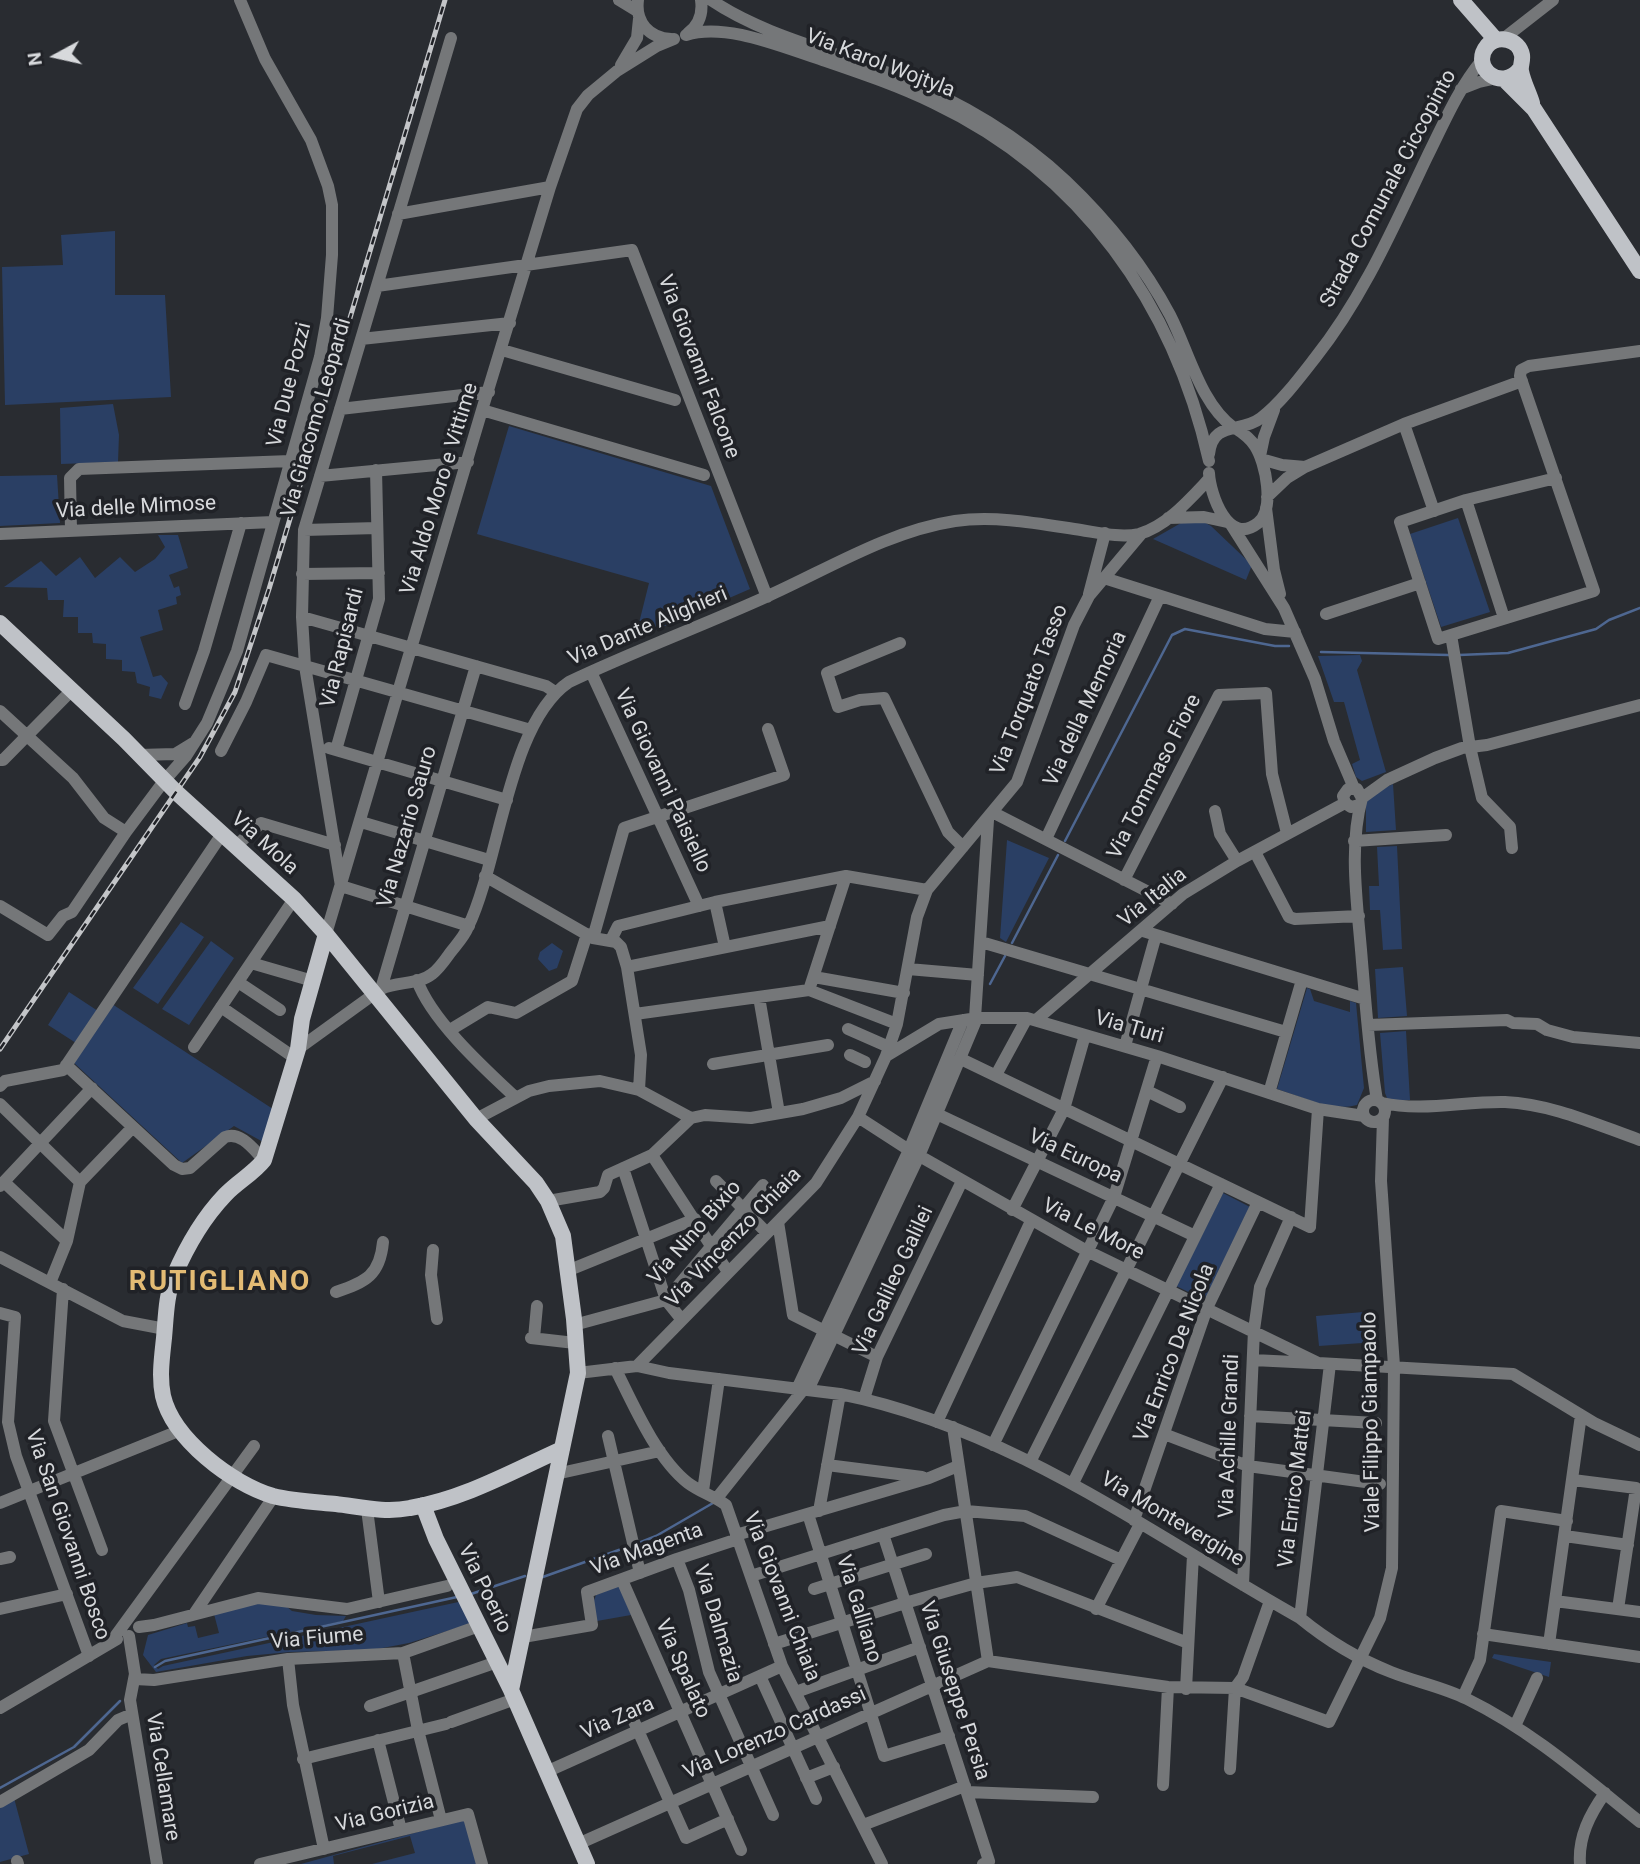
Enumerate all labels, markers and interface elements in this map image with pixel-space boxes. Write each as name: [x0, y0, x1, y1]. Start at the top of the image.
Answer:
north arrow: [21, 21, 91, 91]
street label: Via Karol Wojtyla: [802, 24, 958, 104]
text: N: [22, 51, 47, 67]
street label: Strada Comunale Ciccopinto: [1315, 66, 1463, 312]
street label: Via Giovanni Falcone: [651, 272, 745, 462]
street label: Via Giacomo Leopardi: [276, 316, 358, 520]
street label: Via Due Pozzi: [262, 320, 318, 450]
street label: Via Aldo Moro e Vittime: [396, 380, 484, 598]
street label: Via delle Mimose: [55, 491, 217, 525]
street label: Via Dante Alighieri: [564, 582, 732, 672]
street label: Via Rapisardi: [316, 586, 370, 710]
street label: Via Torquato Tasso: [986, 601, 1074, 779]
street label: Via della Memoria: [1039, 627, 1133, 791]
street label: Via Giovanni Paisiello: [608, 685, 716, 877]
street label: Via Tommaso Fiore: [1103, 690, 1207, 864]
street label: Via Nazario Sauro: [373, 743, 443, 911]
street label: Via Mola: [225, 807, 303, 881]
street label: Via Italia: [1114, 863, 1192, 933]
street label: Via Turi: [1092, 1006, 1166, 1050]
street label: Via Europa: [1024, 1124, 1126, 1190]
street label: Via Vincenzo Chiaia: [661, 1163, 807, 1313]
street label: Via Nino Bixio: [643, 1176, 747, 1290]
street label: Via Le More: [1038, 1194, 1148, 1266]
street label: Via Galileo Galilei: [848, 1202, 940, 1360]
street label: Via Enrico De Nicola: [1129, 1260, 1221, 1446]
district label: RUTIGLIANO: [130, 1266, 310, 1300]
street label: Viale Filippo Giampaolo: [1357, 1312, 1387, 1532]
street label: Via Achille Grandi: [1215, 1354, 1245, 1518]
street label: Via Enrico Mattei: [1274, 1409, 1318, 1569]
street label: Via San Giovanni Bosco: [19, 1426, 115, 1644]
street label: Via Montevergine: [1096, 1467, 1248, 1573]
street label: Via Giovanni Chiaia: [737, 1509, 825, 1685]
street label: Via Magenta: [587, 1518, 707, 1582]
street label: Via Poerio: [452, 1541, 516, 1637]
street label: Via Galliano: [830, 1552, 886, 1666]
street label: Via Dalmazia: [687, 1562, 747, 1686]
street label: Via Giuseppe Persia: [913, 1598, 995, 1784]
street label: Via Spalato: [649, 1615, 715, 1723]
street label: Via Fiume: [270, 1622, 364, 1656]
street label: Via Lorenzo Cardassi: [680, 1682, 870, 1786]
street label: Via Zara: [578, 1692, 658, 1746]
street label: Via Cellamare: [139, 1711, 185, 1843]
street label: Via Gorizia: [333, 1790, 437, 1838]

